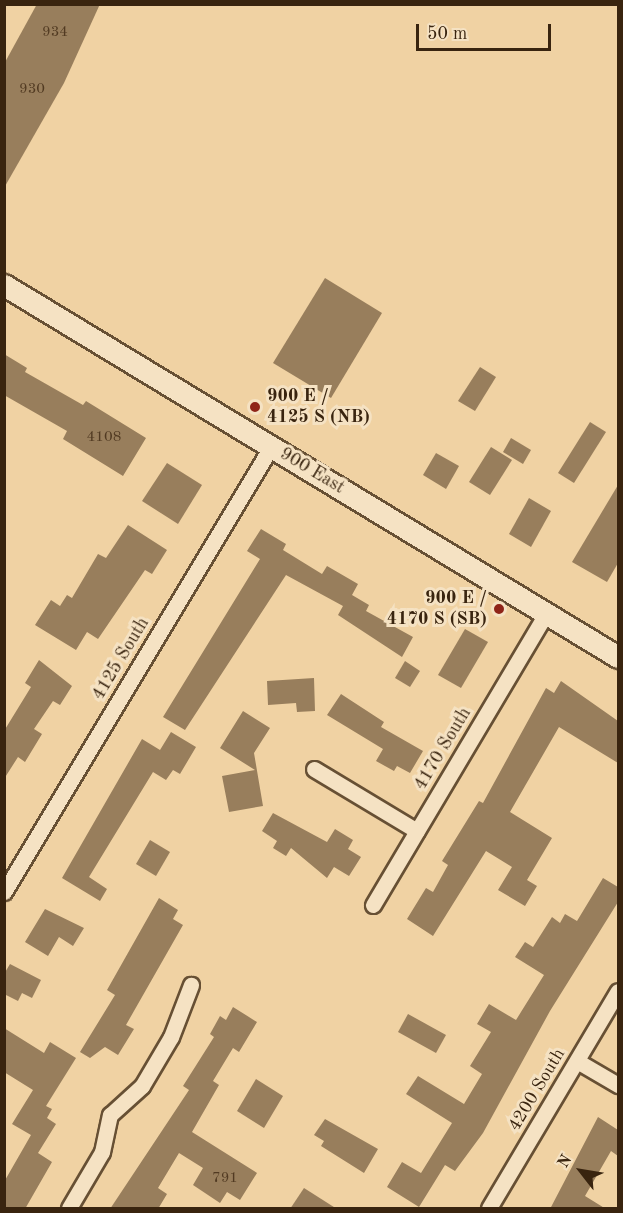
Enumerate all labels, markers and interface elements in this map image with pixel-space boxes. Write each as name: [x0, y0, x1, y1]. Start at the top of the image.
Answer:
scale bar: [419, 12, 554, 50]
house number: 934: [42, 24, 68, 42]
text: 50 m: [427, 25, 467, 43]
house number: 930: [19, 81, 45, 99]
place label: 900 E / 4125 S (NB): [267, 386, 370, 428]
marker: 900 E / 4125 S (NB): [248, 400, 262, 414]
house number: 4108: [87, 429, 121, 447]
street label: 900 East: [276, 443, 348, 499]
place label: 900 E / 4170 S (SB): [387, 588, 487, 630]
marker: 900 E / 4170 S (SB): [492, 602, 506, 616]
street label: 4125 South: [88, 614, 154, 704]
street label: 4170 South: [410, 704, 476, 794]
street label: 4200 South: [504, 1045, 570, 1135]
north arrow: [551, 1141, 611, 1201]
text: N: [556, 1152, 576, 1171]
house number: 791: [212, 1170, 238, 1188]

